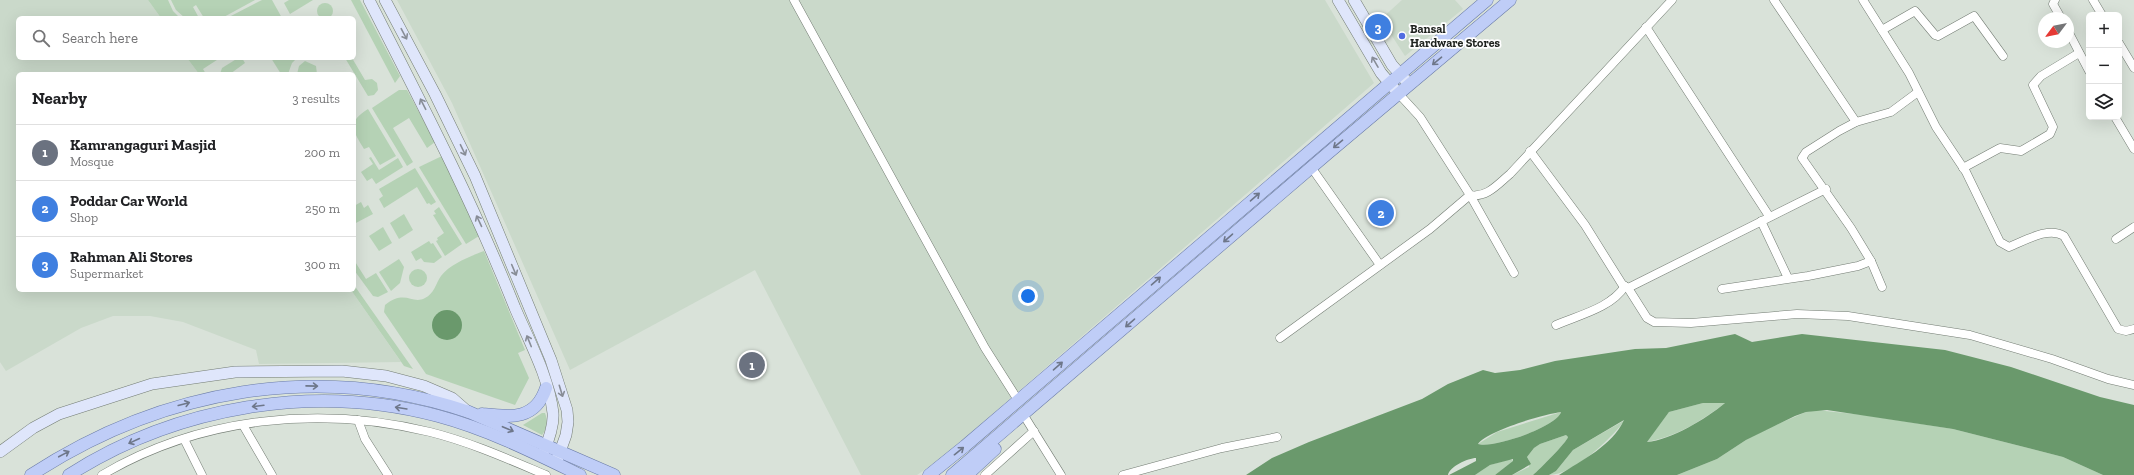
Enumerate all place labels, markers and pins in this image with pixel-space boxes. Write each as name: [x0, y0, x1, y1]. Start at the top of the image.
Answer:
pin: 3: [1365, 12, 1391, 42]
place label: Bansal Hardware Stores: [1410, 22, 1500, 50]
marker: Bansal Hardware Stores: [1397, 31, 1407, 41]
pin: 2: [1368, 198, 1394, 228]
pin: 1: [739, 350, 765, 380]

